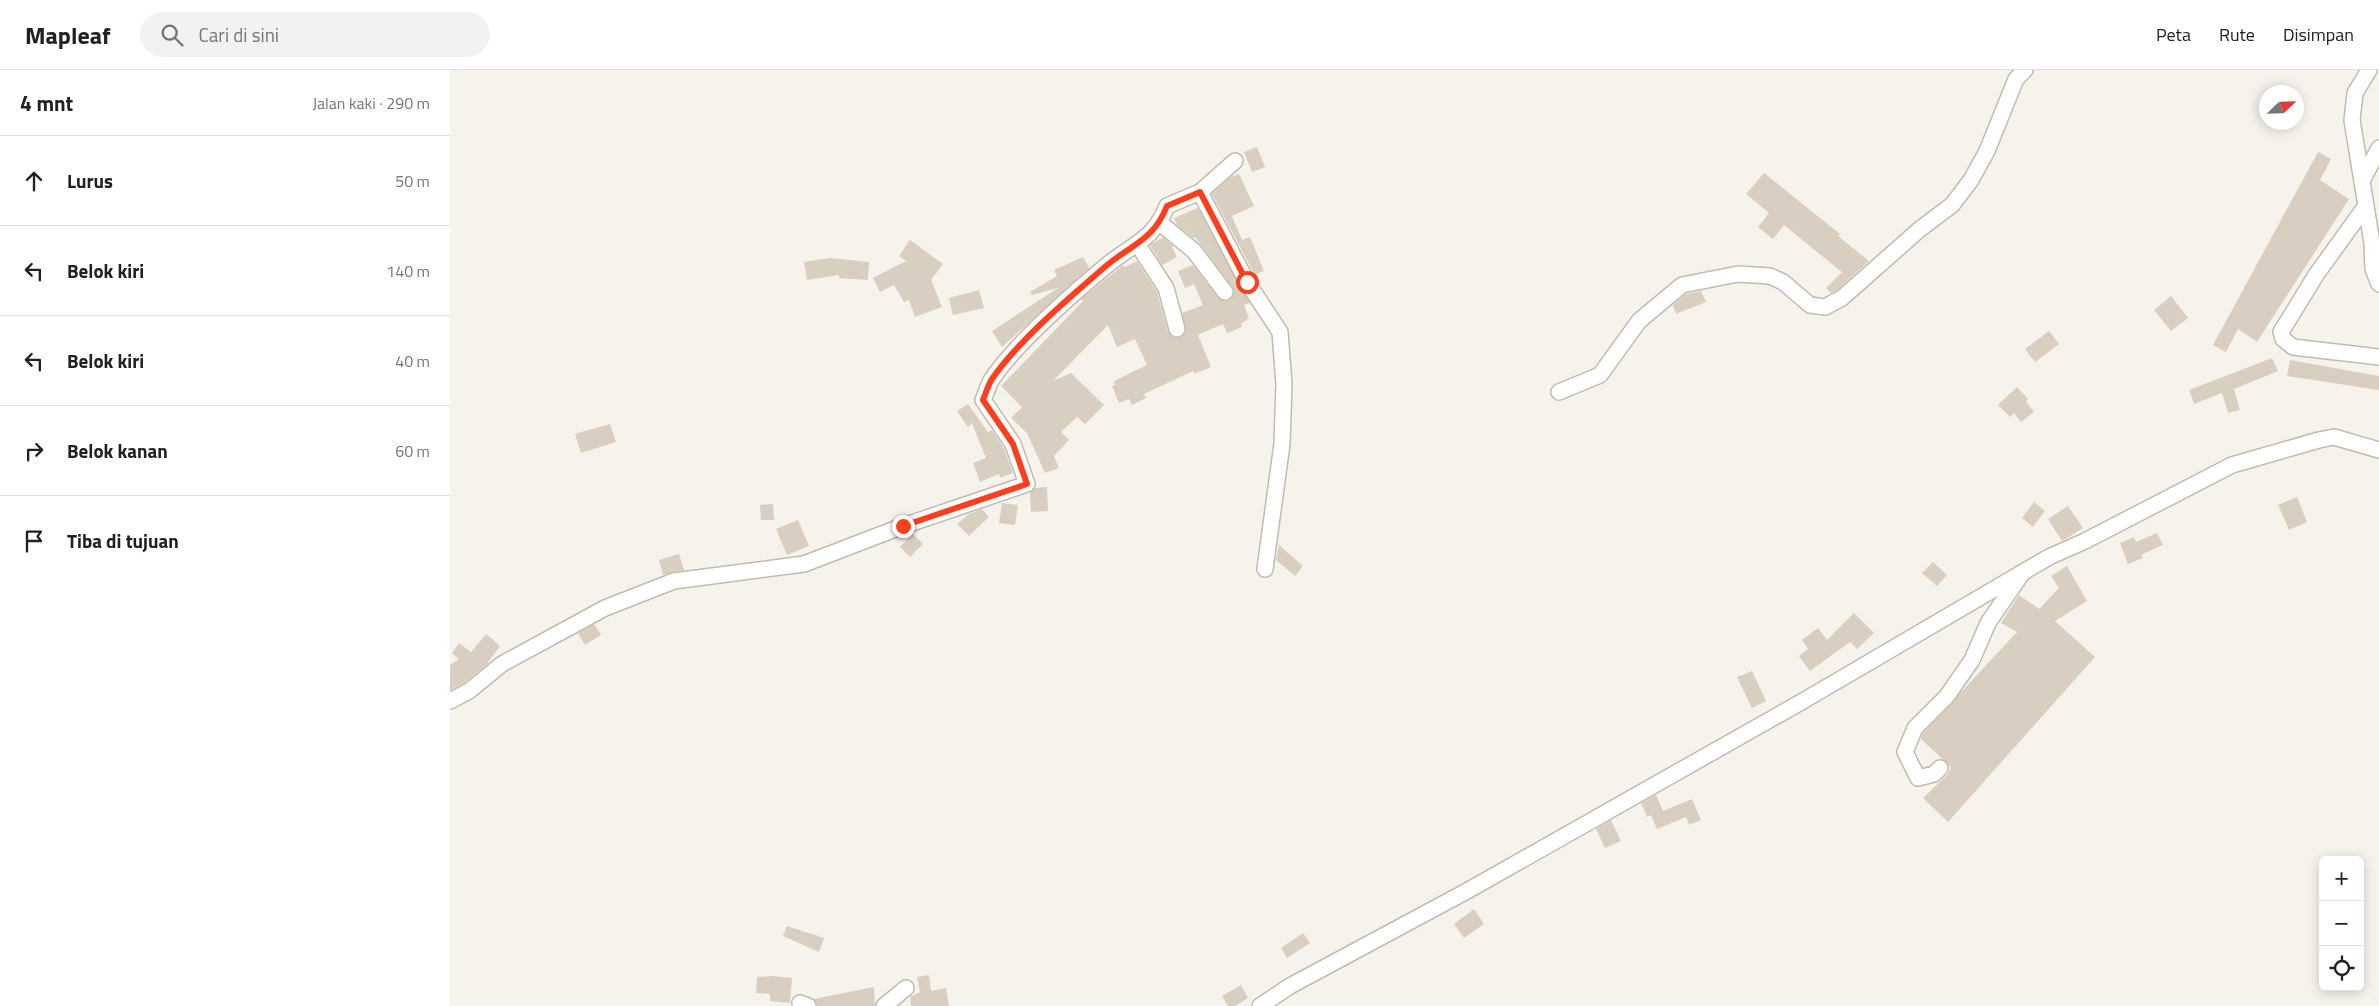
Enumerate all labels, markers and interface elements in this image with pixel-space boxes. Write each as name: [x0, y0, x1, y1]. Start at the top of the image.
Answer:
search box: [140, 12, 490, 57]
text: Mapleaf: [25, 17, 110, 53]
text: Cari di sini: [198, 20, 279, 49]
icon: search: [158, 21, 186, 49]
text: Peta: [2156, 21, 2191, 48]
text: Rute: [2219, 21, 2255, 48]
text: Disimpan: [2283, 21, 2354, 48]
north arrow: [2259, 85, 2304, 130]
text: 4 mnt: [20, 87, 73, 119]
text: Jalan kaki · 290 m: [312, 91, 430, 115]
text: Lurus: [67, 166, 113, 195]
icon: ahead: [20, 167, 48, 195]
text: 50 m: [395, 169, 430, 193]
text: Belok kiri: [67, 256, 144, 285]
icon: left: [20, 257, 48, 285]
text: 140 m: [386, 259, 430, 283]
route start: [1236, 271, 1259, 294]
text: Belok kiri: [67, 346, 144, 375]
icon: left: [20, 347, 48, 375]
text: 40 m: [395, 349, 430, 373]
text: Belok kanan: [67, 436, 168, 465]
icon: right: [20, 437, 48, 465]
text: 60 m: [395, 439, 430, 463]
route end: [892, 515, 915, 538]
text: Tiba di tujuan: [67, 526, 179, 555]
icon: arrive: [20, 527, 48, 555]
map controls: [2319, 856, 2364, 991]
button: +: [2319, 856, 2364, 901]
button: −: [2319, 901, 2364, 946]
button: locate: [2319, 946, 2364, 991]

